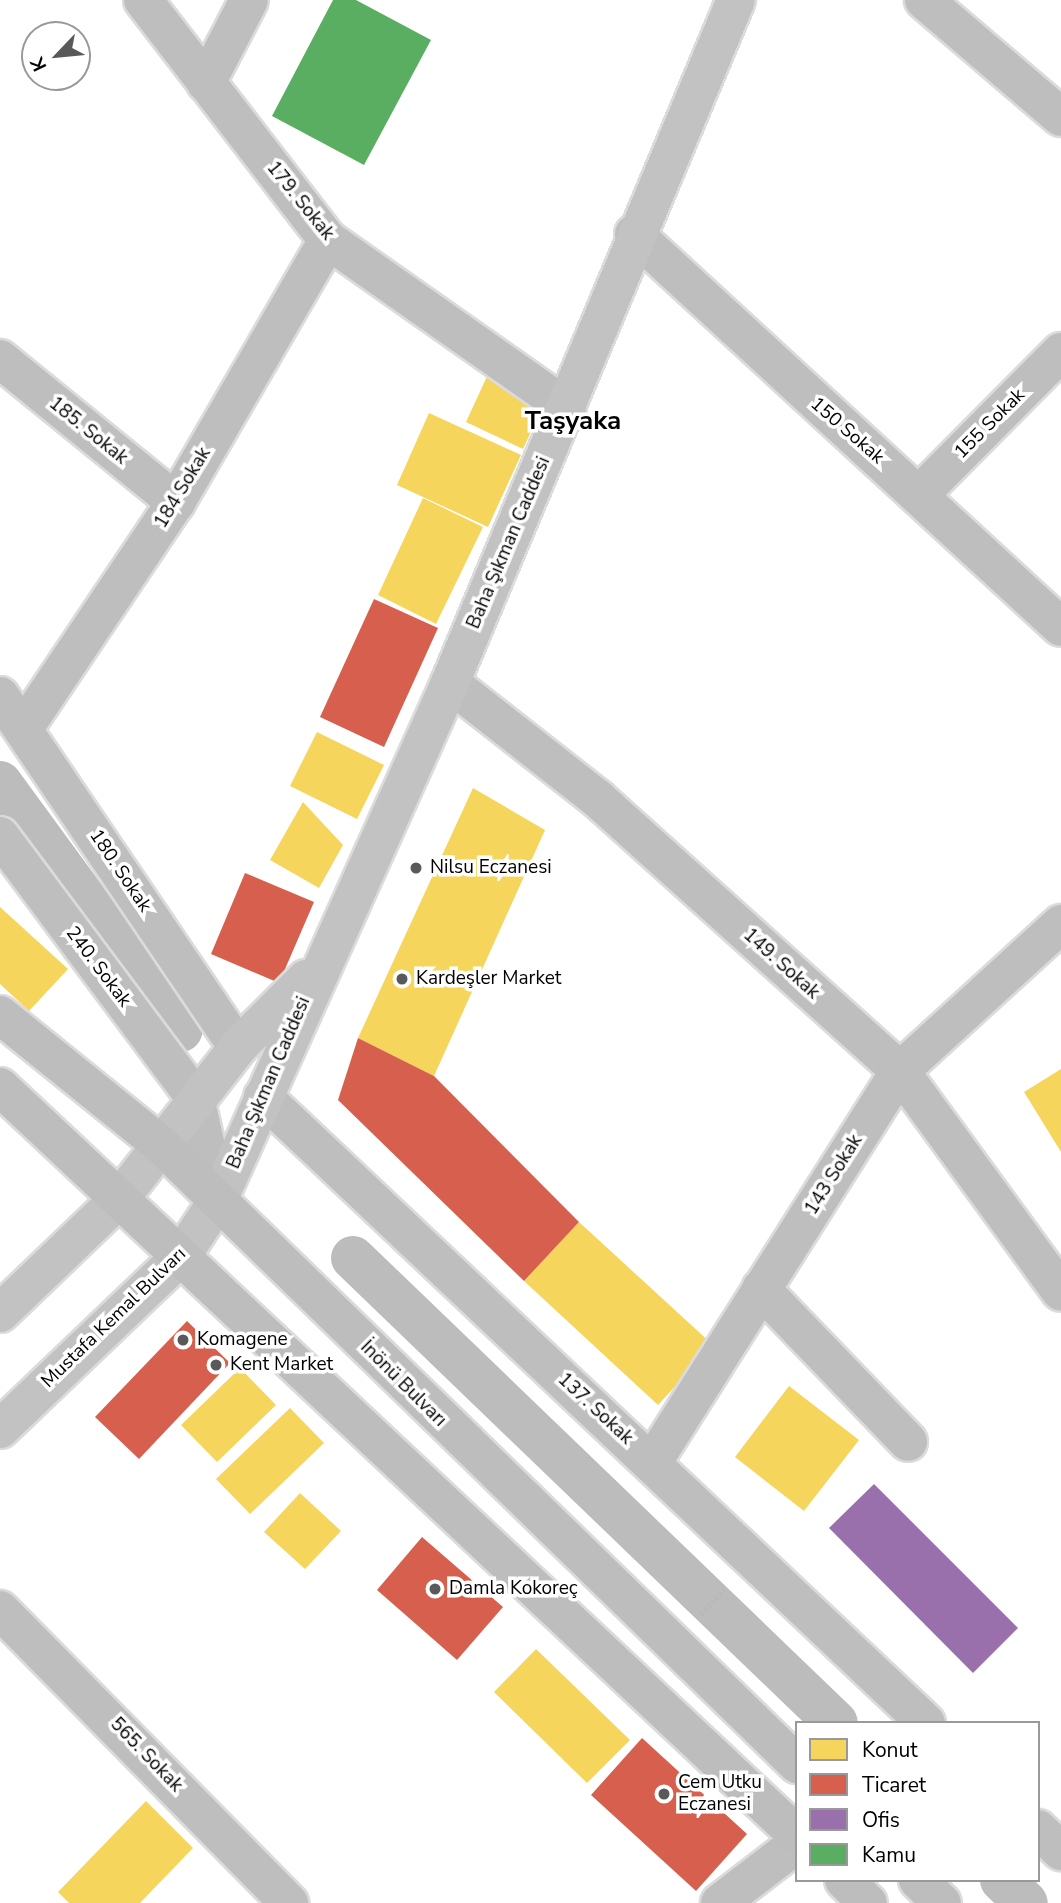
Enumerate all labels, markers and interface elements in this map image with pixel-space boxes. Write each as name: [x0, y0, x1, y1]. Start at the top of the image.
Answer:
north arrow: [21, 21, 91, 91]
text: K: [24, 53, 53, 76]
street label: 179. Sokak: [261, 157, 339, 245]
street label: 155 Sokak: [950, 384, 1030, 464]
street label: 185. Sokak: [44, 392, 132, 470]
street label: 150 Sokak: [805, 393, 889, 469]
district label: Taşyaka: [525, 405, 621, 437]
street label: 184 Sokak: [150, 443, 216, 533]
street label: Baha Şıkman Caddesi: [462, 454, 556, 632]
street label: 180. Sokak: [84, 825, 156, 917]
place label: Nilsu Eczanesi: [430, 857, 552, 879]
marker: Nilsu Eczanesi: [408, 860, 424, 876]
street label: 240. Sokak: [60, 922, 136, 1012]
street label: 149. Sokak: [738, 924, 824, 1004]
place label: Kardeşler Market: [416, 968, 561, 990]
marker: Kardeşler Market: [394, 971, 410, 987]
street label: Baha Şıkman Caddesi: [222, 994, 316, 1172]
street label: 143 Sokak: [800, 1131, 868, 1219]
street label: Mustafa Kemal Bulvarı: [37, 1243, 191, 1393]
place label: Komagene: [197, 1329, 288, 1351]
marker: Komagene: [175, 1332, 191, 1348]
street label: İnönü Bulvarı: [355, 1336, 451, 1432]
place label: Kent Market: [230, 1354, 333, 1376]
marker: Kent Market: [208, 1357, 224, 1373]
street label: 137. Sokak: [553, 1368, 637, 1450]
place label: Damla Kokoreç: [449, 1578, 578, 1600]
marker: Damla Kokoreç: [427, 1581, 443, 1597]
street label: 565. Sokak: [105, 1713, 187, 1797]
legend: [795, 1721, 1040, 1882]
text: Konut: [862, 1736, 918, 1764]
text: Ticaret: [862, 1771, 926, 1799]
place label: Cem Utku Eczanesi: [678, 1772, 762, 1816]
marker: Cem Utku Eczanesi: [656, 1786, 672, 1802]
text: Ofis: [862, 1806, 900, 1834]
text: Kamu: [862, 1841, 916, 1869]

